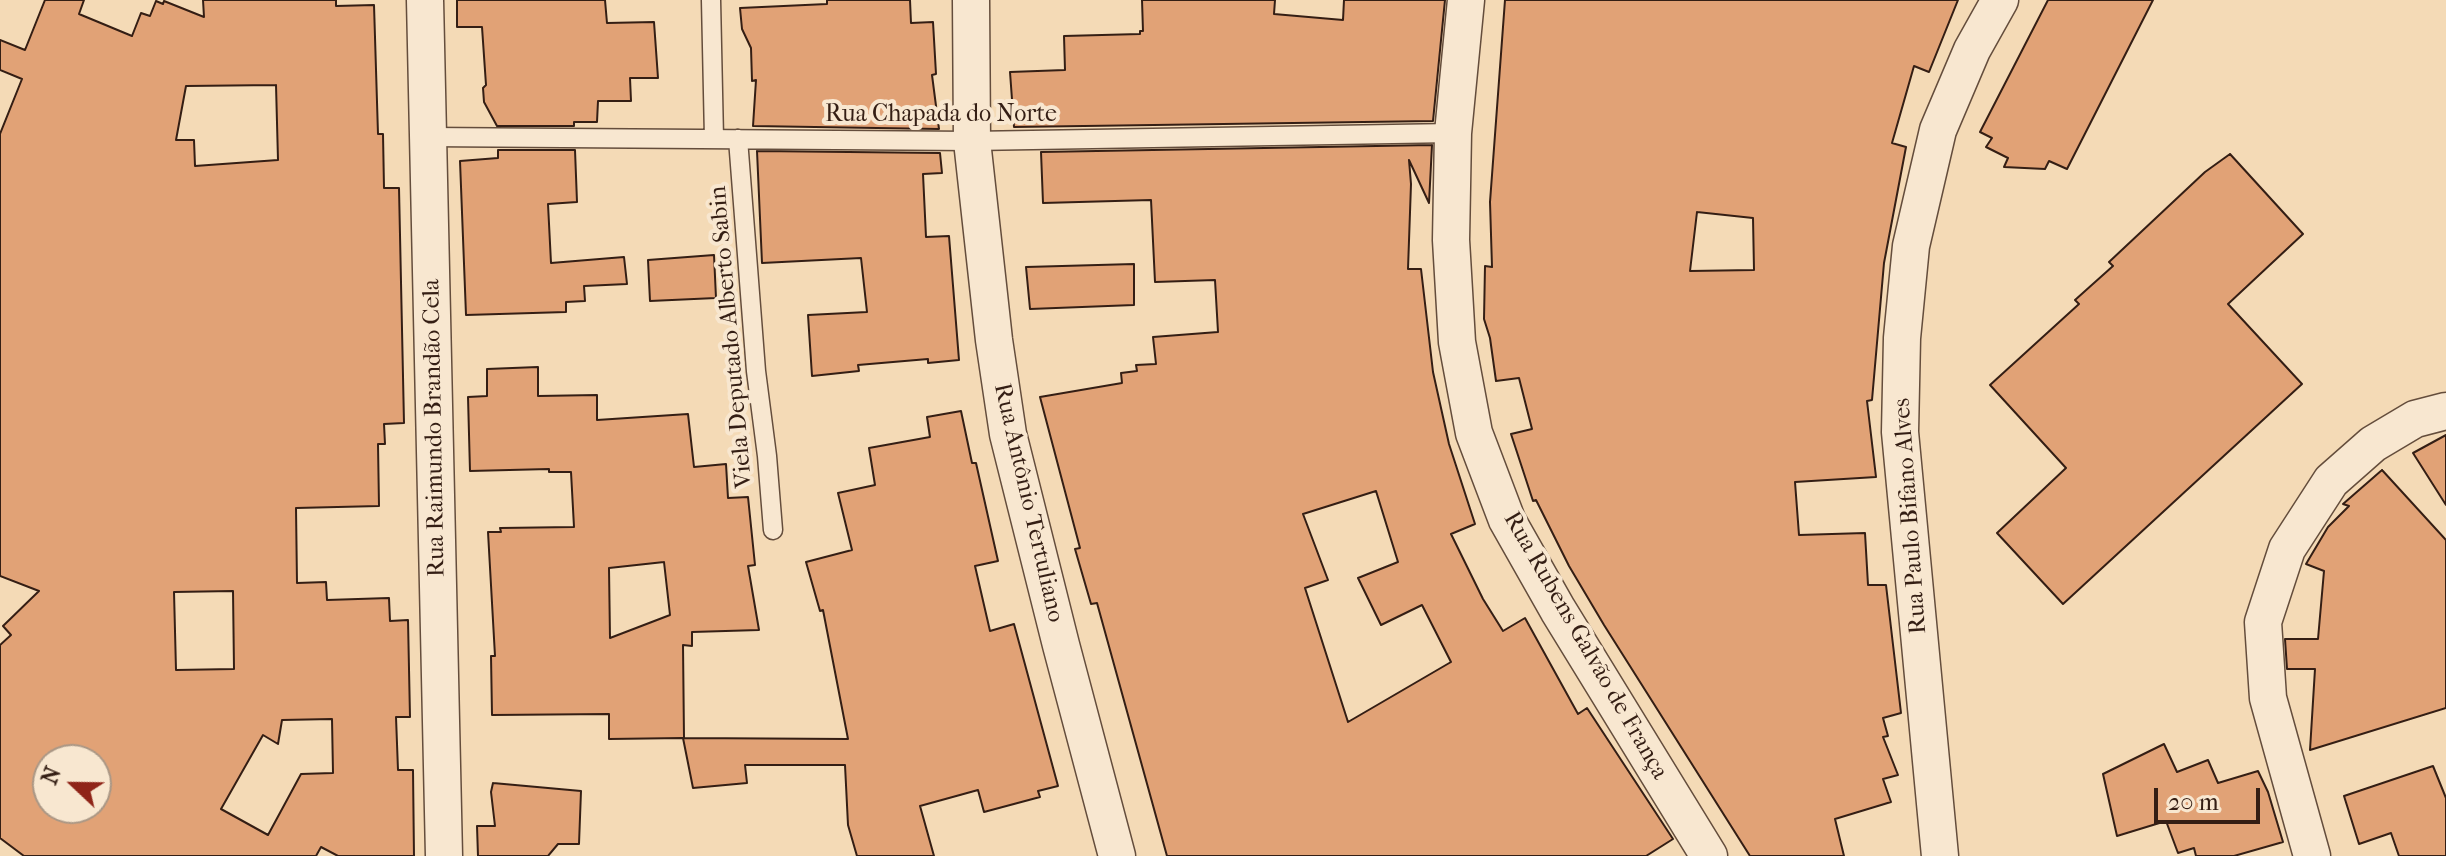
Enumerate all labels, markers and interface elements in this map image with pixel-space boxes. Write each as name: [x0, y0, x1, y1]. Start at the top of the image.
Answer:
street label: Rua Chapada do Norte: [825, 101, 1057, 129]
street label: Viela Deputado Alberto Sabin: [704, 185, 760, 489]
street label: Rua Raimundo Brandão Cela: [418, 279, 452, 577]
street label: Rua Antônio Tertuliano: [986, 381, 1070, 625]
street label: Rua Paulo Bifano Alves: [1888, 397, 1934, 635]
street label: Rua Rubens Galvão de França: [1497, 507, 1673, 785]
north arrow: [32, 744, 112, 824]
text: N: [36, 763, 67, 788]
scale bar: [2158, 772, 2264, 822]
text: 20 m: [2168, 788, 2219, 816]

